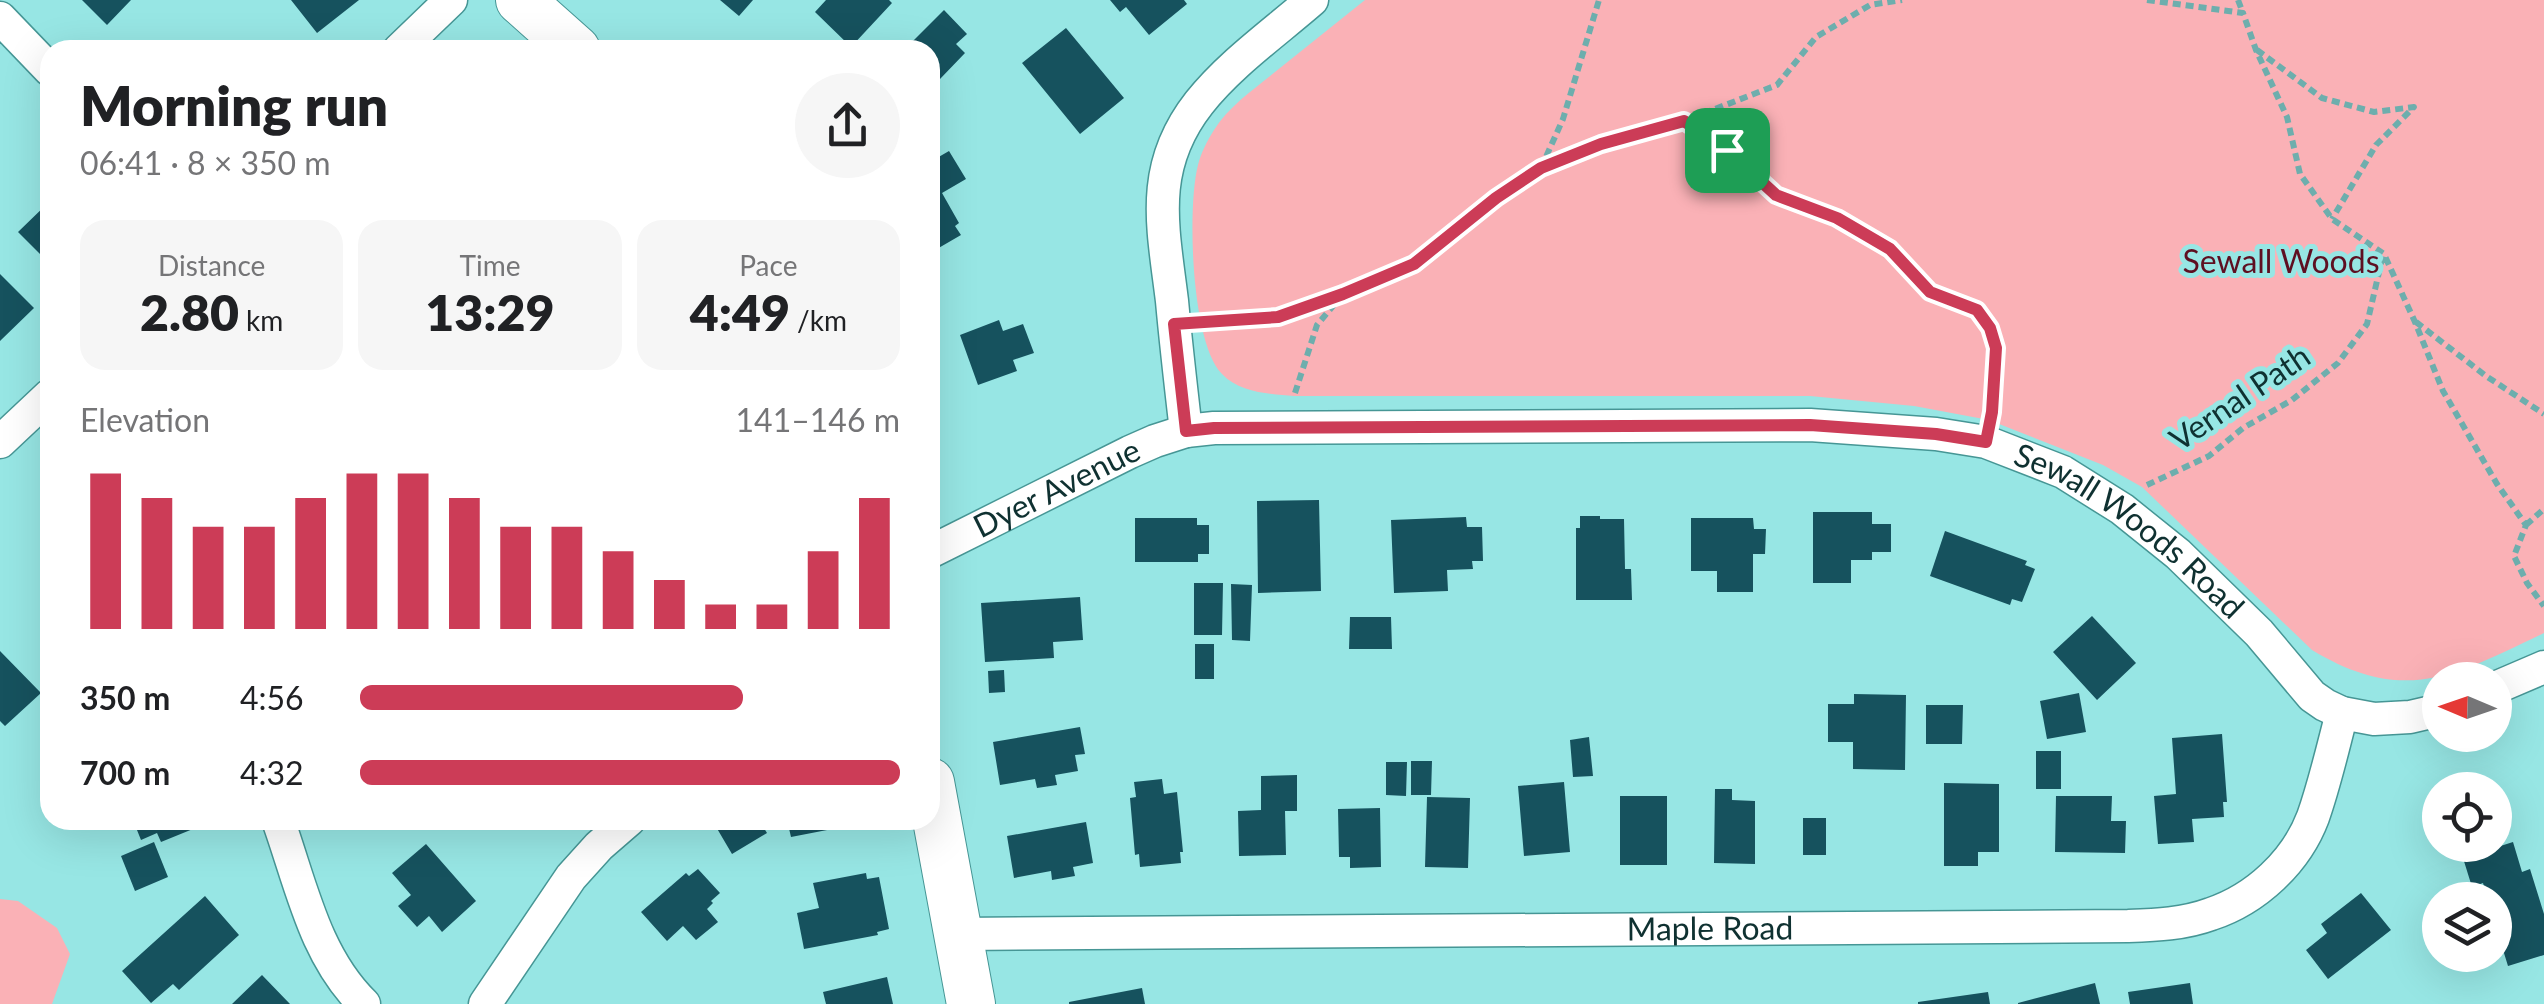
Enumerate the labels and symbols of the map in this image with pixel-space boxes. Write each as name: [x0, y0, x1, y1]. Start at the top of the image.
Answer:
pin: [1685, 108, 1770, 193]
park label: Sewall Woods: [2182, 241, 2380, 280]
street label: Vernal Path: [2161, 336, 2317, 458]
street label: Dyer Avenue: [967, 429, 1146, 545]
street label: Sewall Woods Road: [2009, 434, 2253, 626]
north arrow: [2422, 662, 2512, 752]
street label: Maple Road: [1626, 907, 1793, 947]

